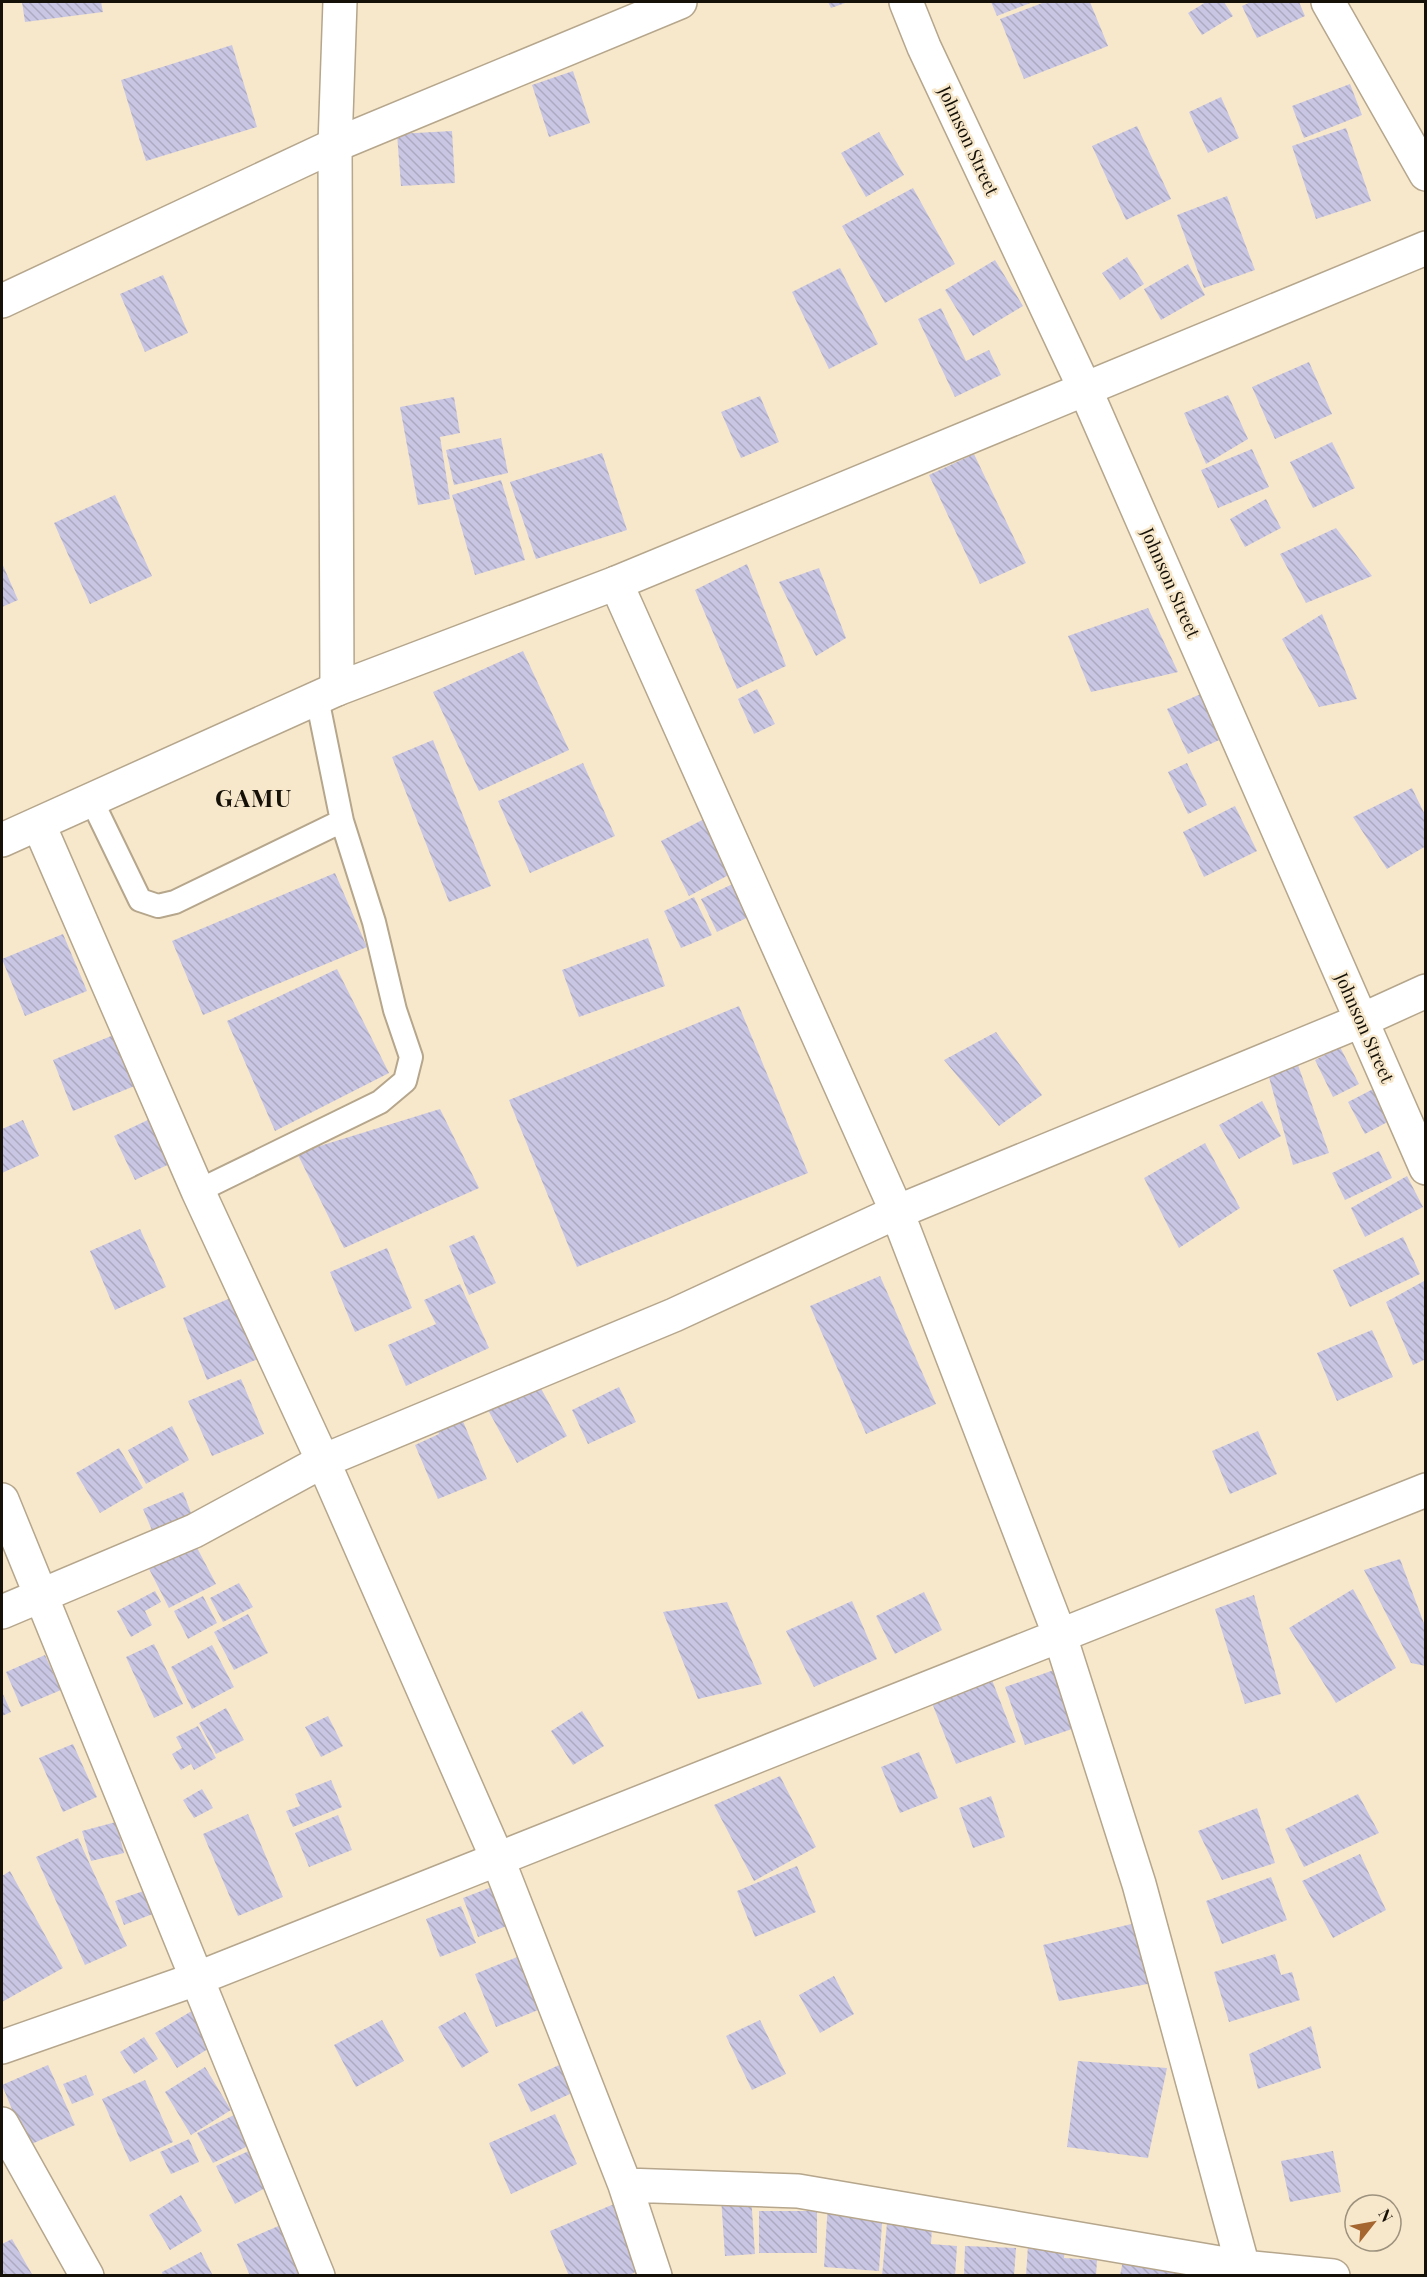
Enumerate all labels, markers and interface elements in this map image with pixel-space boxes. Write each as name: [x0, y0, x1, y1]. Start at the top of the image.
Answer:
street label: Johnson Street: [933, 81, 1005, 200]
street label: Johnson Street: [1136, 523, 1206, 642]
district label: GAMU: [215, 781, 293, 813]
street label: Johnson Street: [1330, 968, 1400, 1087]
north arrow: [1343, 2193, 1403, 2253]
text: N: [1374, 2205, 1398, 2226]

